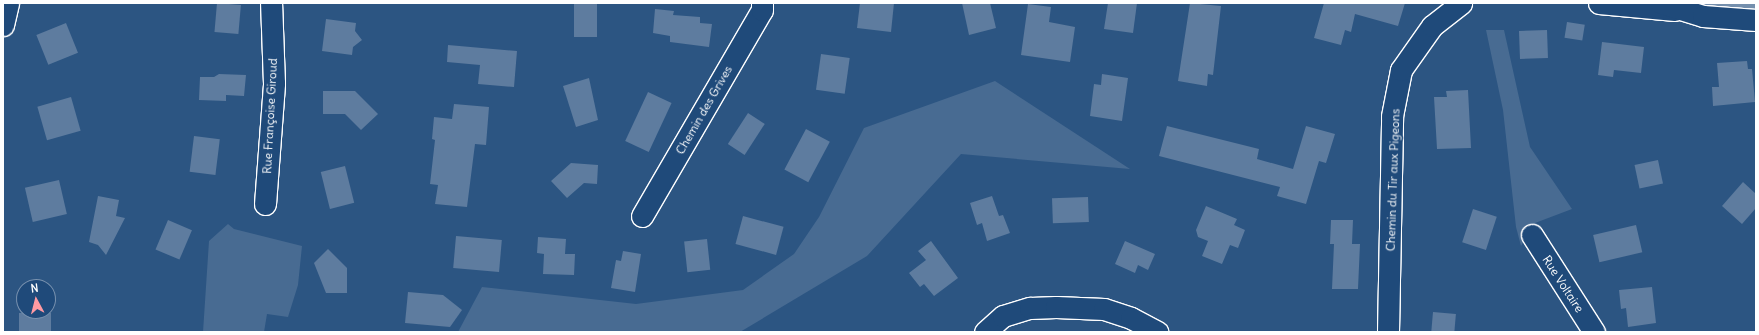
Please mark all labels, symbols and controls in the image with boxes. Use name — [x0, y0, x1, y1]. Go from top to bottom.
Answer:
street label: Rue Françoise Giroud — [260, 58, 280, 174]
street label: Chemin des Grives — [673, 63, 735, 157]
street label: Chemin du Tir aux Pigeons — [1383, 108, 1403, 252]
street label: Rue Voltaire — [1539, 253, 1587, 315]
north arrow — [16, 279, 56, 319]
text: N — [30, 281, 39, 295]

